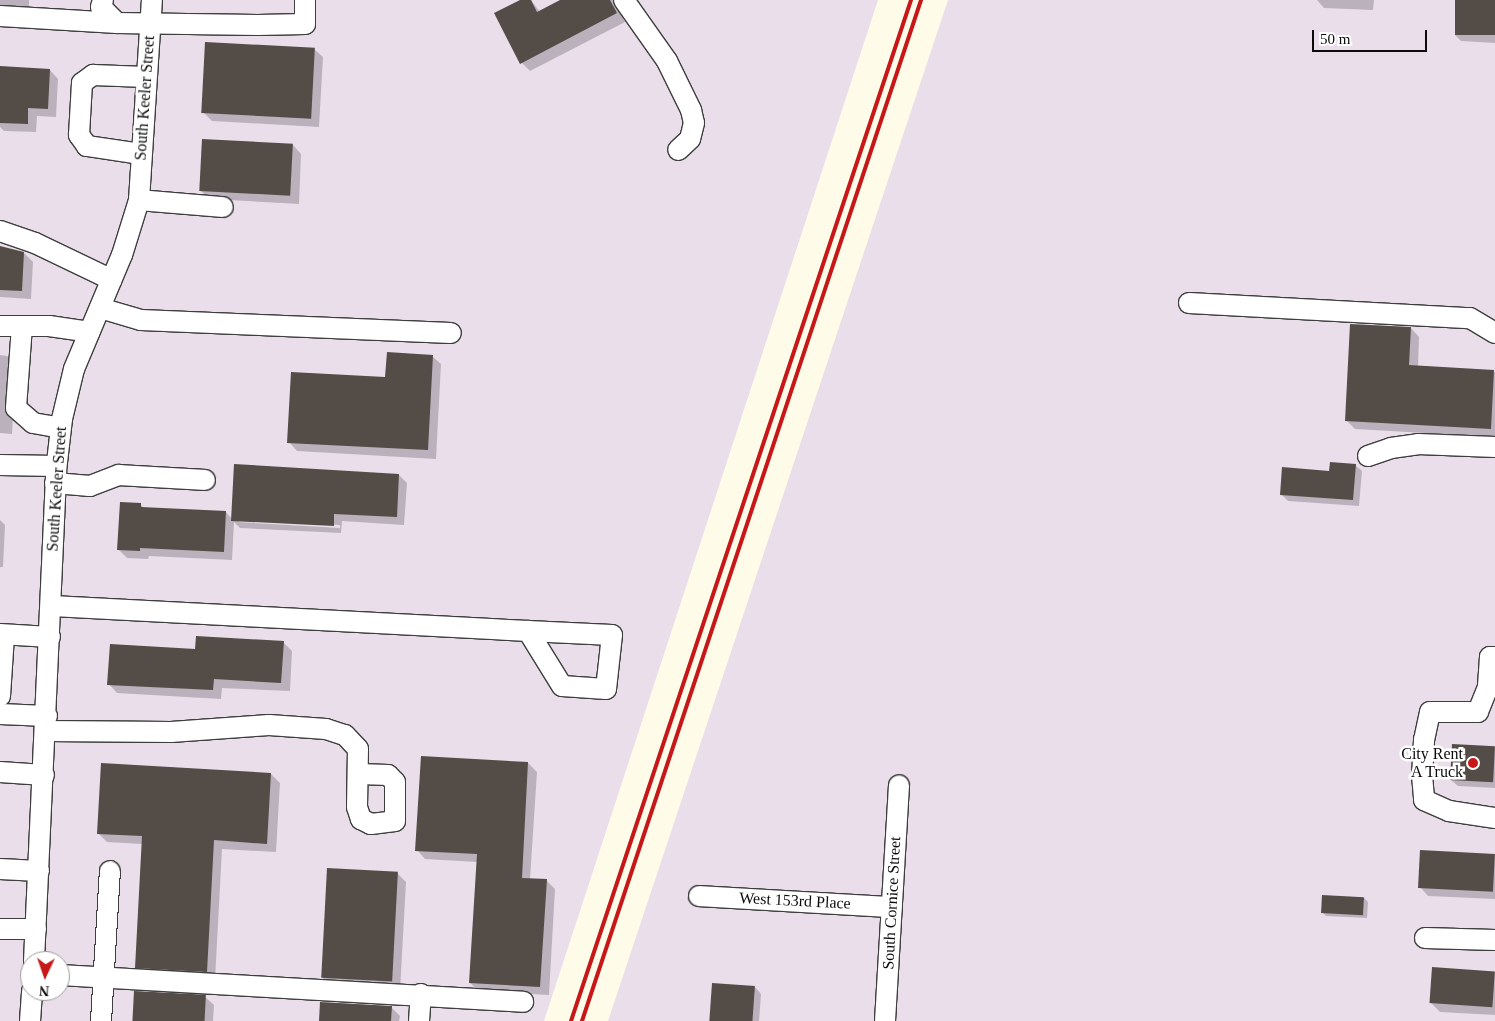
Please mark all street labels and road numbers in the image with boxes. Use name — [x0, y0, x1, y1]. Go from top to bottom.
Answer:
street label: South Keeler Street — [131, 35, 159, 161]
street label: South Keeler Street — [43, 426, 71, 552]
street label: South Cornice Street — [879, 836, 905, 970]
street label: West 153rd Place — [739, 888, 851, 914]

